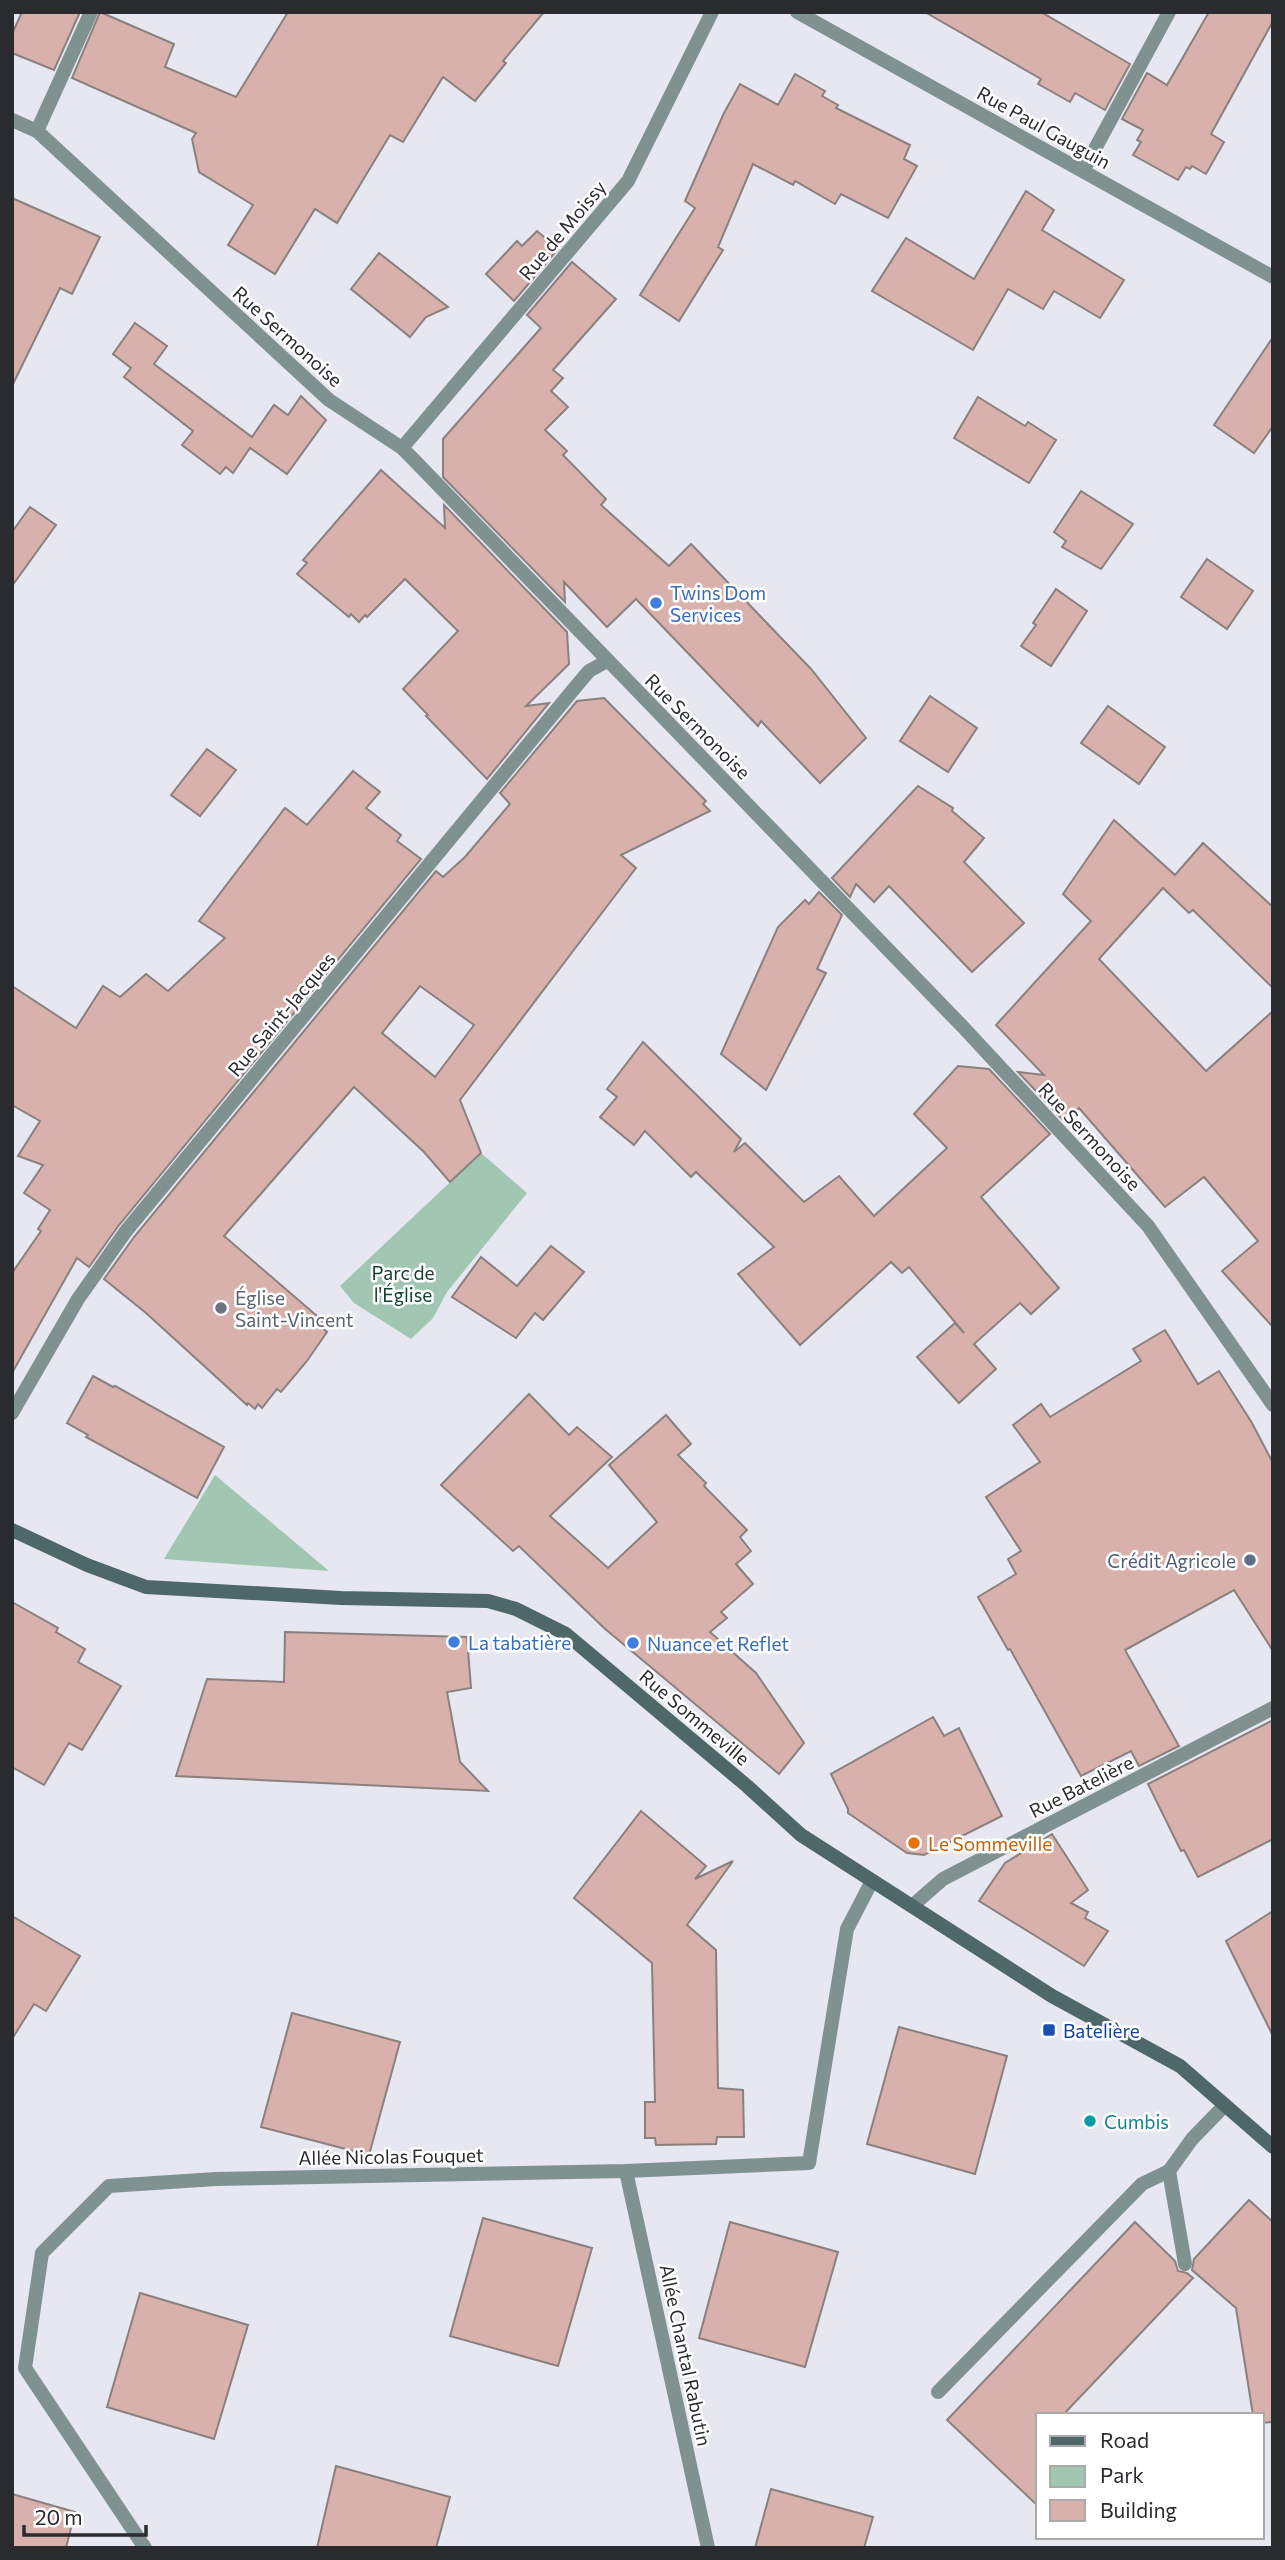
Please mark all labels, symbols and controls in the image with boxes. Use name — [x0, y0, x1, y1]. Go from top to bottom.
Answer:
street label: Rue Paul Gauguin — [973, 81, 1115, 173]
street label: Rue de Moissy — [514, 175, 610, 284]
street label: Rue Sermonoise — [229, 281, 347, 391]
place label: Twins Dom Services — [670, 581, 766, 626]
marker: Twins Dom Services — [648, 595, 664, 611]
street label: Rue Sermonoise — [641, 669, 755, 783]
street label: Rue Saint-Jacques — [222, 947, 340, 1081]
street label: Rue Sermonoise — [1034, 1077, 1146, 1195]
park label: Parc de l'Église — [371, 1261, 435, 1306]
place label: Église Saint-Vincent — [235, 1286, 354, 1331]
marker: Église Saint-Vincent — [213, 1300, 229, 1316]
place label: Crédit Agricole — [1107, 1549, 1236, 1572]
marker: Crédit Agricole — [1242, 1552, 1258, 1568]
place label: La tabatière — [468, 1631, 571, 1654]
place label: Nuance et Reflet — [647, 1632, 789, 1655]
marker: La tabatière — [446, 1634, 462, 1650]
marker: Nuance et Reflet — [625, 1635, 641, 1651]
street label: Rue Sommeville — [635, 1664, 755, 1770]
street label: Rue Batelière — [1025, 1750, 1137, 1822]
place label: Le Sommeville — [928, 1832, 1052, 1855]
marker: Le Sommeville — [906, 1835, 922, 1851]
place label: Batelière — [1063, 2019, 1140, 2042]
marker: Batelière — [1041, 2022, 1057, 2038]
place label: Cumbis — [1104, 2110, 1169, 2133]
marker: Cumbis — [1082, 2113, 1098, 2129]
street label: Allée Nicolas Fouquet — [298, 2143, 484, 2169]
street label: Allée Chantal Rabutin — [655, 2262, 717, 2448]
legend — [1036, 2413, 1264, 2539]
text: Road — [1100, 2427, 1149, 2452]
text: Park — [1100, 2462, 1144, 2487]
scale bar — [24, 2494, 147, 2538]
text: Building — [1100, 2497, 1177, 2522]
text: 20 m — [35, 2504, 83, 2529]

